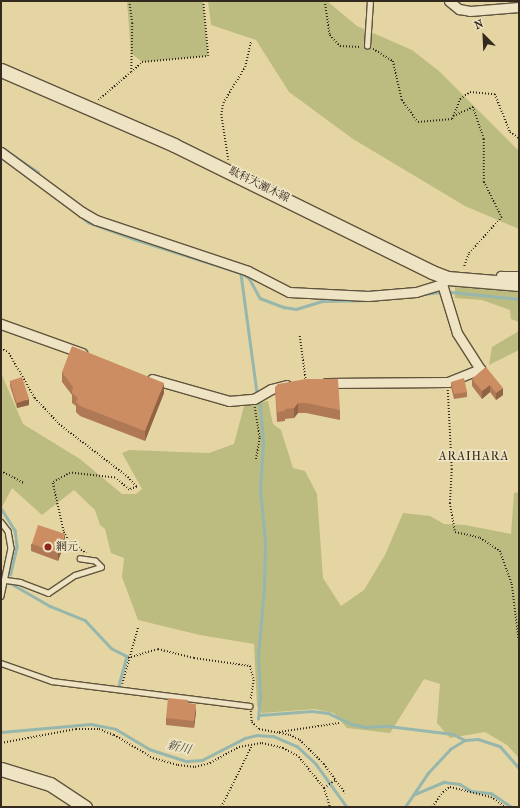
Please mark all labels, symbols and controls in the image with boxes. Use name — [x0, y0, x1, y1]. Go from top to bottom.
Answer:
north arrow — [464, 16, 504, 56]
text: N — [472, 17, 485, 32]
street label: 駄科大瀬木線 — [226, 165, 292, 205]
district label: ARAIHARA — [439, 450, 509, 464]
place label: 網元 — [56, 540, 78, 554]
marker: 網元 — [43, 542, 53, 552]
water label: 新川 — [166, 738, 192, 758]

